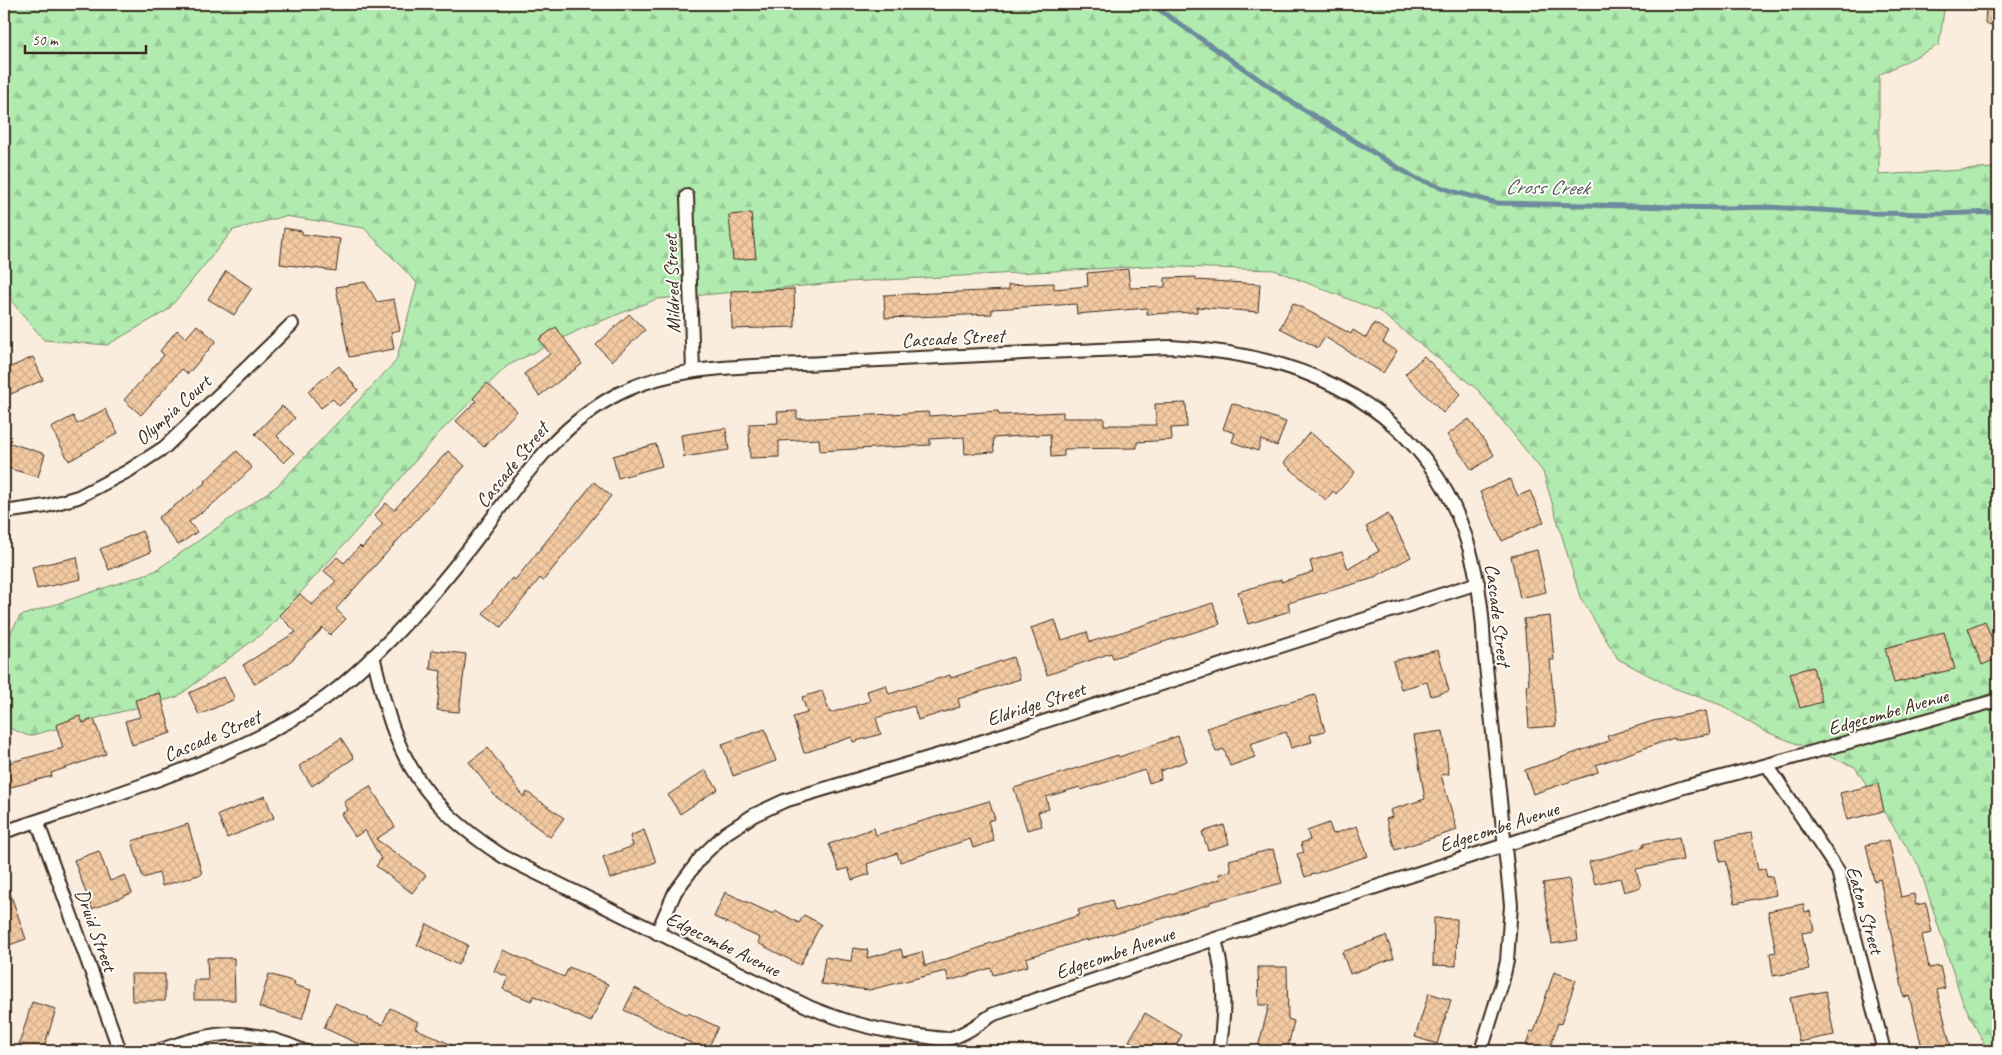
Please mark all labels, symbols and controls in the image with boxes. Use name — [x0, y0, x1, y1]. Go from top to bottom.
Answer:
scale bar — [25, 22, 146, 54]
text: 50 m — [32, 31, 59, 50]
water label: Cross Creek — [1505, 173, 1592, 201]
street label: Mildred Street — [658, 232, 686, 334]
street label: Cascade Street — [901, 323, 1008, 353]
street label: Olympia Court — [130, 368, 218, 451]
street label: Cascade Street — [470, 415, 556, 513]
street label: Cascade Street — [1479, 562, 1517, 671]
street label: Eldridge Street — [984, 676, 1091, 732]
street label: Edgecombe Avenue — [1825, 683, 1952, 741]
street label: Cascade Street — [160, 703, 267, 768]
street label: Edgecombe Avenue — [1436, 796, 1563, 858]
street label: Eaton Street — [1841, 863, 1890, 959]
street label: Druid Street — [70, 885, 123, 977]
street label: Edgecombe Avenue — [662, 906, 785, 983]
street label: Edgecombe Avenue — [1052, 921, 1179, 985]

